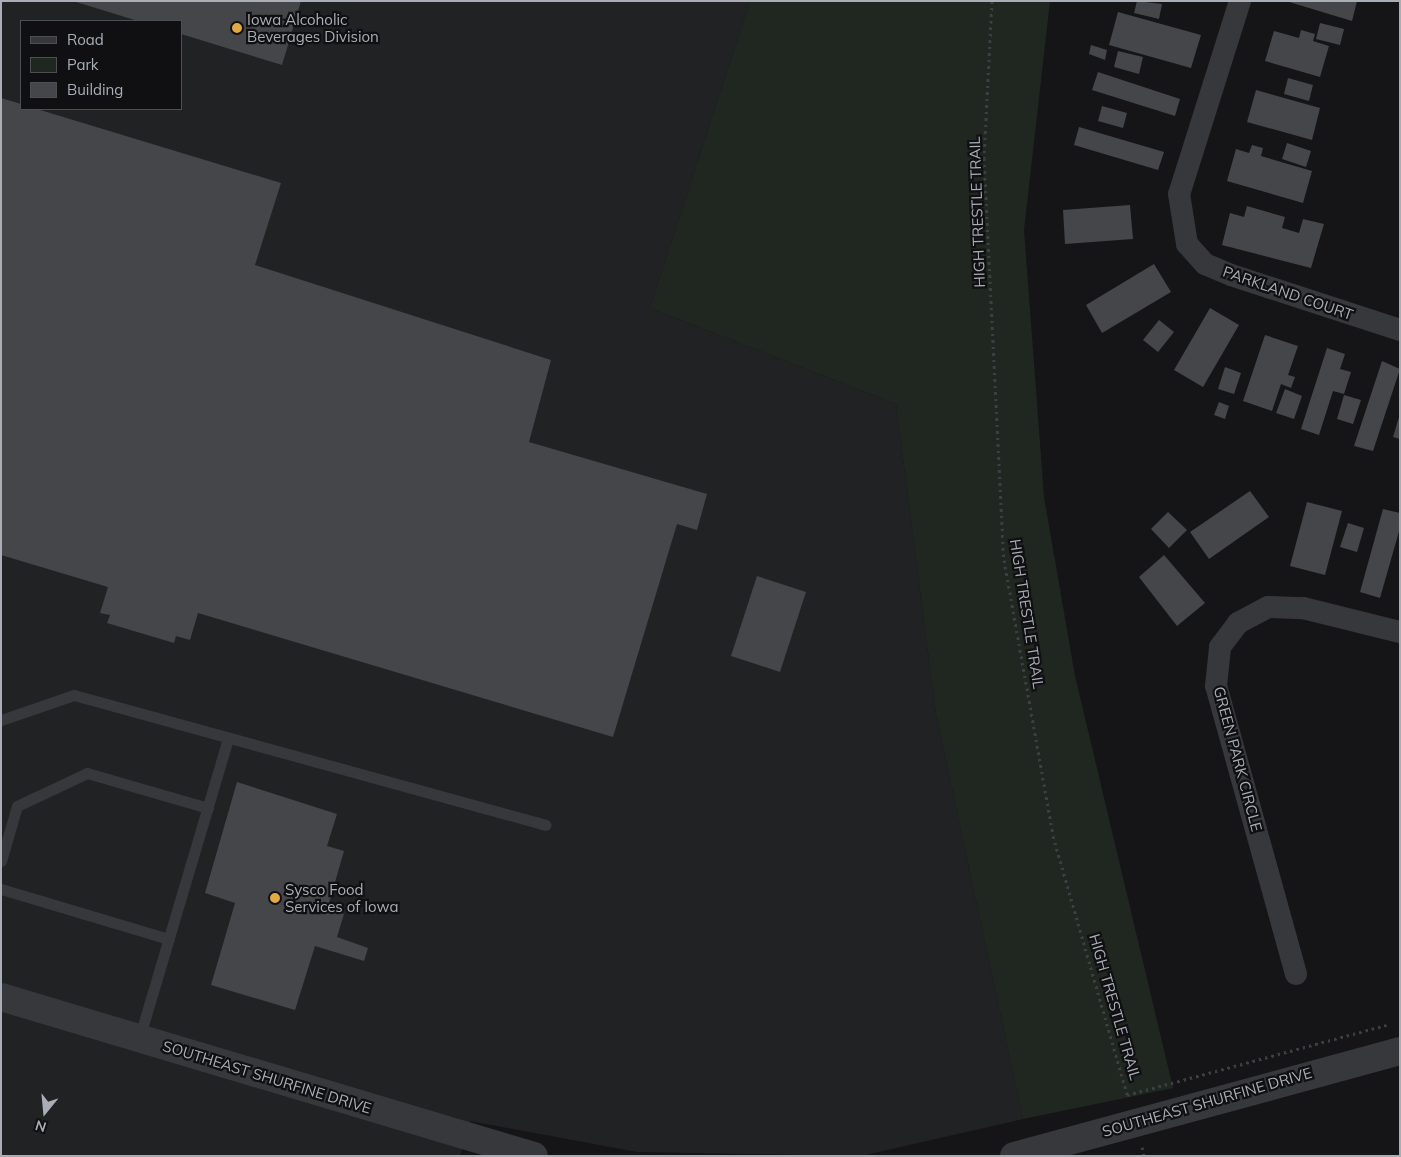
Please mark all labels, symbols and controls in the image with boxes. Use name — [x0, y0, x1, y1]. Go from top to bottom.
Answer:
place label: Iowa Alcoholic Beverages Division — [247, 10, 379, 45]
legend — [20, 20, 182, 110]
marker: Iowa Alcoholic Beverages Division — [231, 22, 243, 34]
text: Road — [67, 30, 104, 49]
text: Park — [67, 55, 99, 74]
text: Building — [67, 80, 123, 99]
street label: HIGH TRESTLE TRAIL — [965, 136, 989, 288]
street label: PARKLAND COURT — [1221, 262, 1355, 324]
street label: HIGH TRESTLE TRAIL — [1006, 538, 1048, 690]
street label: GREEN PARK CIRCLE — [1210, 685, 1266, 833]
place label: Sysco Food Services of Iowa — [285, 880, 398, 915]
marker: Sysco Food Services of Iowa — [269, 892, 281, 904]
street label: HIGH TRESTLE TRAIL — [1085, 932, 1145, 1082]
street label: SOUTHEAST SHURFINE DRIVE — [160, 1037, 374, 1117]
street label: SOUTHEAST SHURFINE DRIVE — [1100, 1063, 1314, 1141]
north arrow — [20, 1087, 70, 1137]
text: N — [33, 1116, 48, 1137]

